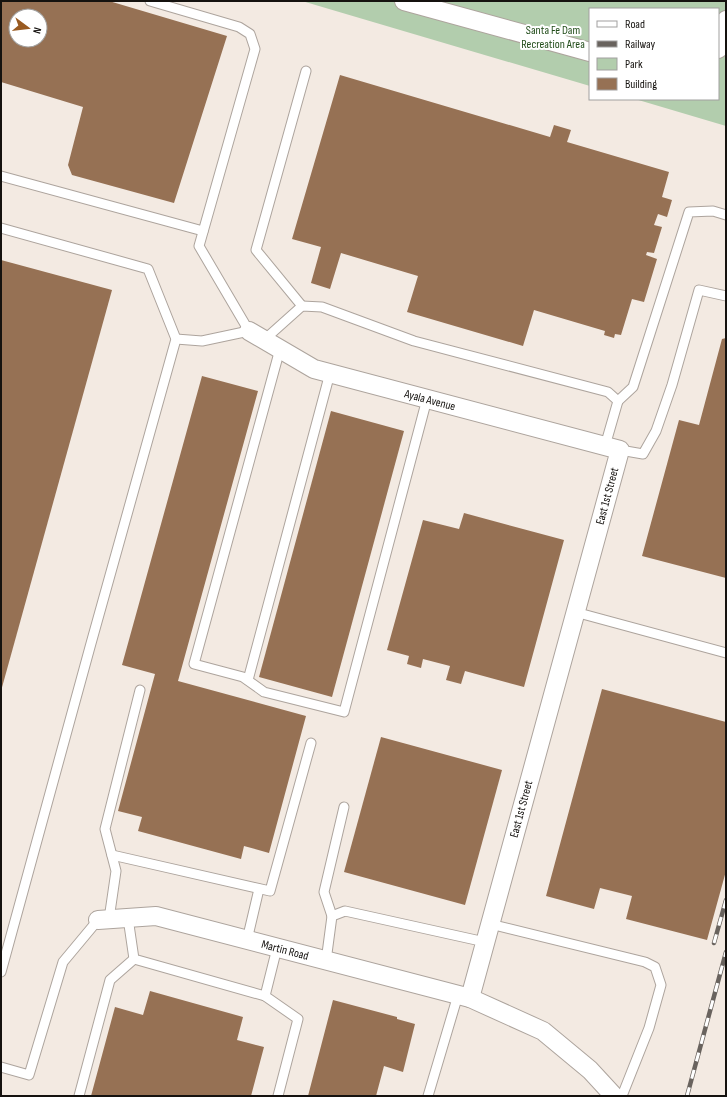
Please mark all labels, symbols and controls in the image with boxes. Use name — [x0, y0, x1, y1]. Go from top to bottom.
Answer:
north arrow — [8, 8, 48, 48]
legend — [589, 8, 719, 100]
text: Road — [625, 17, 645, 32]
park label: Santa Fe Dam Recreation Area — [521, 23, 585, 52]
text: N — [30, 26, 44, 35]
text: Railway — [625, 37, 656, 52]
text: Park — [625, 57, 643, 72]
text: Building — [625, 77, 657, 92]
street label: Ayala Avenue — [402, 386, 457, 415]
street label: East 1st Street — [593, 466, 622, 526]
street label: East 1st Street — [507, 779, 536, 839]
street label: Martin Road — [260, 937, 310, 964]

